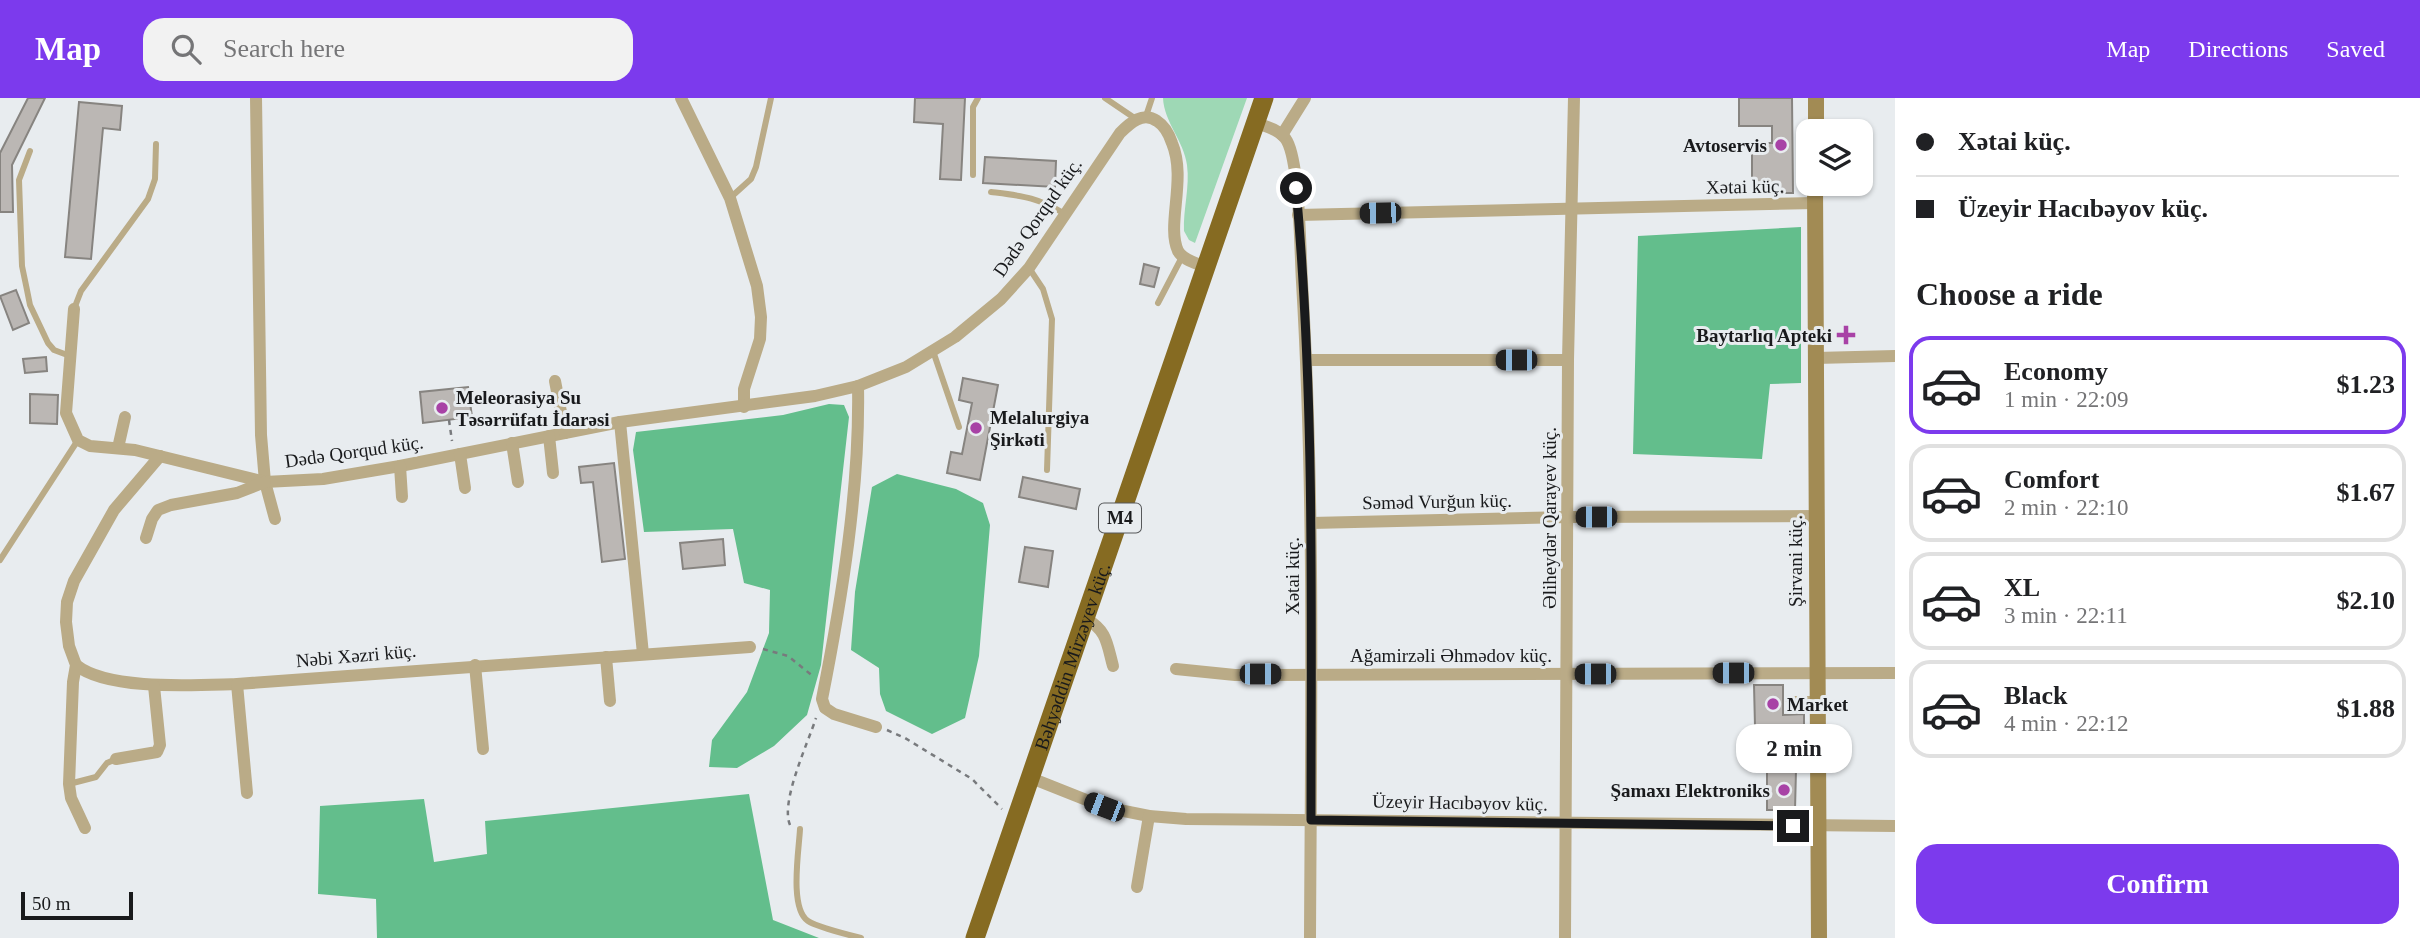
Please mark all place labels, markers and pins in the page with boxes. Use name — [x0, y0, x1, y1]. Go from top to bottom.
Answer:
place label: Avtoservis — [1683, 135, 1767, 156]
marker: Avtoservis — [1773, 137, 1789, 153]
place label: Baytarlıq Apteki — [1696, 325, 1832, 346]
marker: Baytarlıq Apteki — [1838, 327, 1854, 343]
place label: Meleorasiya Su Təsərrüfatı İdarəsi — [456, 387, 610, 430]
marker: Meleorasiya Su Təsərrüfatı İdarəsi — [434, 400, 450, 416]
place label: Melalurgiya Şirkəti — [990, 407, 1090, 450]
marker: Melalurgiya Şirkəti — [968, 420, 984, 436]
place label: Market — [1787, 694, 1849, 715]
marker: Market — [1765, 696, 1781, 712]
place label: Şamaxı Elektroniks — [1610, 780, 1770, 801]
marker: Şamaxı Elektroniks — [1776, 782, 1792, 798]

